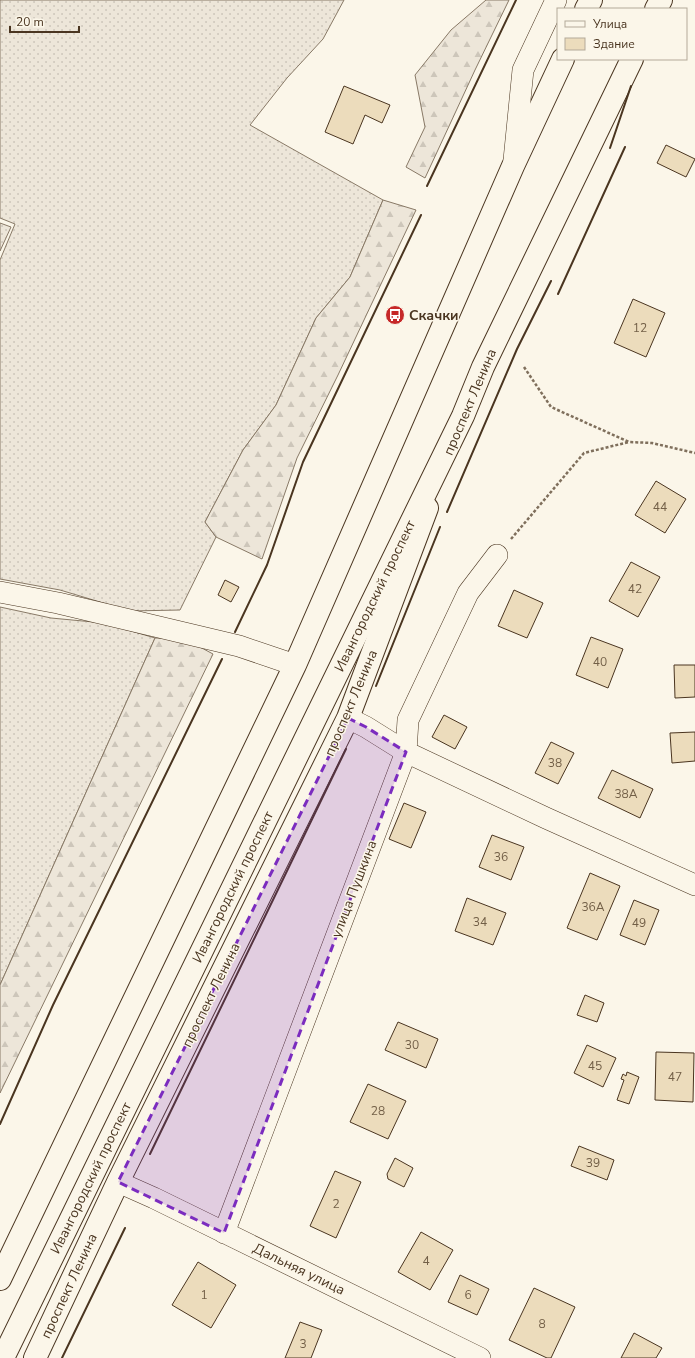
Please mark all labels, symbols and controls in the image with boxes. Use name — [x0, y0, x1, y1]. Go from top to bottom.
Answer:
scale bar — [10, 8, 79, 34]
legend — [557, 8, 687, 60]
text: 20 m — [16, 14, 44, 30]
text: Улица — [592, 16, 627, 32]
text: Здание — [593, 36, 635, 52]
bus stop icon: Скачки — [384, 304, 406, 326]
place label: Скачки — [409, 306, 459, 325]
house number: 12 — [633, 320, 647, 336]
street label: проспект Ленина — [439, 346, 501, 458]
house number: 44 — [653, 499, 667, 515]
street label: Ивангородский проспект — [330, 516, 420, 675]
house number: 42 — [628, 581, 642, 597]
street label: проспект Ленина — [320, 647, 382, 759]
house number: 40 — [593, 654, 607, 670]
house number: 38 — [548, 755, 562, 771]
house number: 38А — [614, 786, 638, 802]
street label: Ивангородский проспект — [188, 807, 278, 966]
street label: улица Пушкина — [327, 837, 381, 941]
house number: 36 — [494, 849, 508, 865]
house number: 36А — [581, 899, 605, 915]
house number: 34 — [473, 914, 487, 930]
house number: 49 — [632, 915, 646, 931]
street label: проспект Ленина — [177, 940, 245, 1050]
house number: 30 — [405, 1037, 419, 1053]
house number: 45 — [588, 1058, 602, 1074]
house number: 47 — [668, 1069, 682, 1085]
street label: Ивангородский проспект — [46, 1098, 136, 1257]
house number: 28 — [371, 1103, 385, 1119]
house number: 39 — [586, 1155, 600, 1171]
house number: 2 — [332, 1196, 340, 1212]
street label: проспект Ленина — [36, 1230, 102, 1342]
street label: Дальняя улица — [250, 1239, 348, 1299]
house number: 4 — [422, 1253, 430, 1269]
house number: 1 — [200, 1287, 208, 1303]
house number: 6 — [464, 1287, 472, 1303]
house number: 8 — [538, 1316, 546, 1332]
house number: 3 — [299, 1336, 307, 1352]

